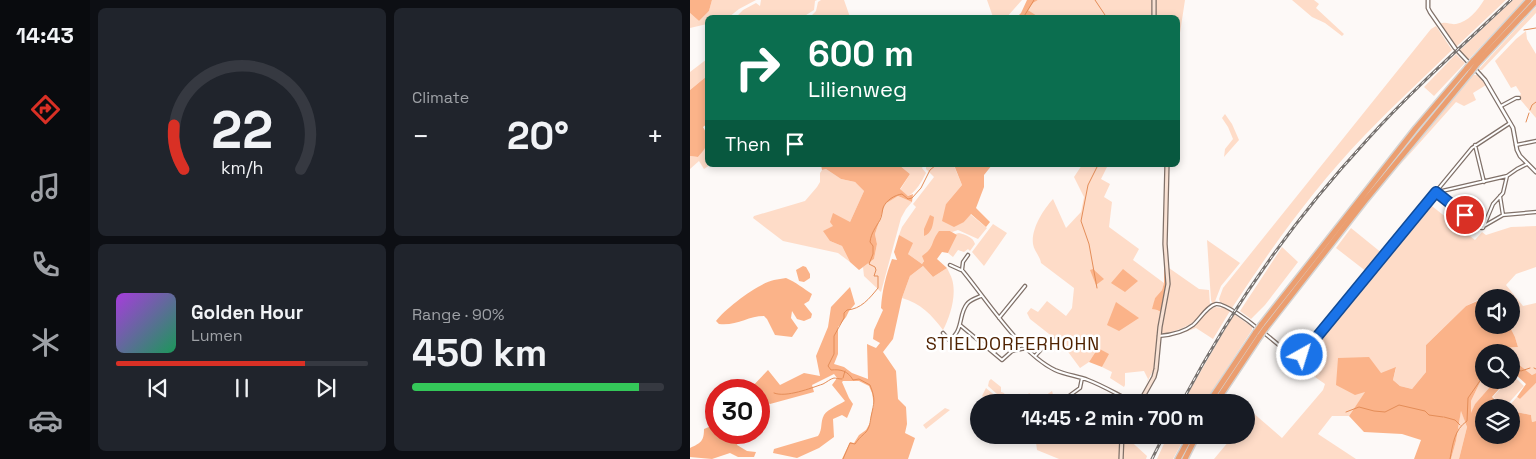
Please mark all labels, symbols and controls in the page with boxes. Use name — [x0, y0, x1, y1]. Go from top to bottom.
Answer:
text: 14:43 — [16, 21, 74, 49]
text: 600 m — [808, 32, 914, 76]
icon: right — [725, 35, 790, 100]
text: Lilienweg — [808, 75, 907, 103]
text: Climate — [412, 87, 469, 108]
icon: directions — [28, 92, 63, 127]
text: 22 — [211, 97, 273, 163]
text: 20° — [507, 112, 569, 160]
text: − — [412, 118, 429, 154]
text: + — [647, 118, 664, 154]
icon: arrive — [781, 130, 809, 158]
text: Then — [725, 132, 771, 157]
text: km/h — [221, 156, 263, 179]
icon: music — [28, 170, 63, 205]
pin — [1444, 194, 1486, 236]
icon: arrive — [1451, 201, 1479, 229]
icon: phone — [28, 247, 63, 282]
map controls — [1475, 289, 1520, 444]
button: sound — [1475, 289, 1520, 334]
text: Golden Hour — [191, 300, 303, 325]
text: Range · 90% — [412, 304, 504, 325]
icon: climate — [28, 325, 63, 360]
text: Lumen — [191, 325, 243, 346]
position arrow — [1275, 328, 1327, 380]
text: 450 km — [412, 329, 547, 377]
district label: STIELDORFERHOHN — [926, 332, 1100, 355]
button: search — [1475, 344, 1520, 389]
icon: previous — [144, 374, 172, 402]
icon: pause — [228, 374, 256, 402]
icon: next — [312, 374, 340, 402]
speed limit sign: 30 — [705, 379, 770, 444]
button: layers — [1475, 399, 1520, 444]
icon: car — [28, 403, 63, 438]
text: 14:45 · 2 min · 700 m — [1021, 406, 1204, 431]

